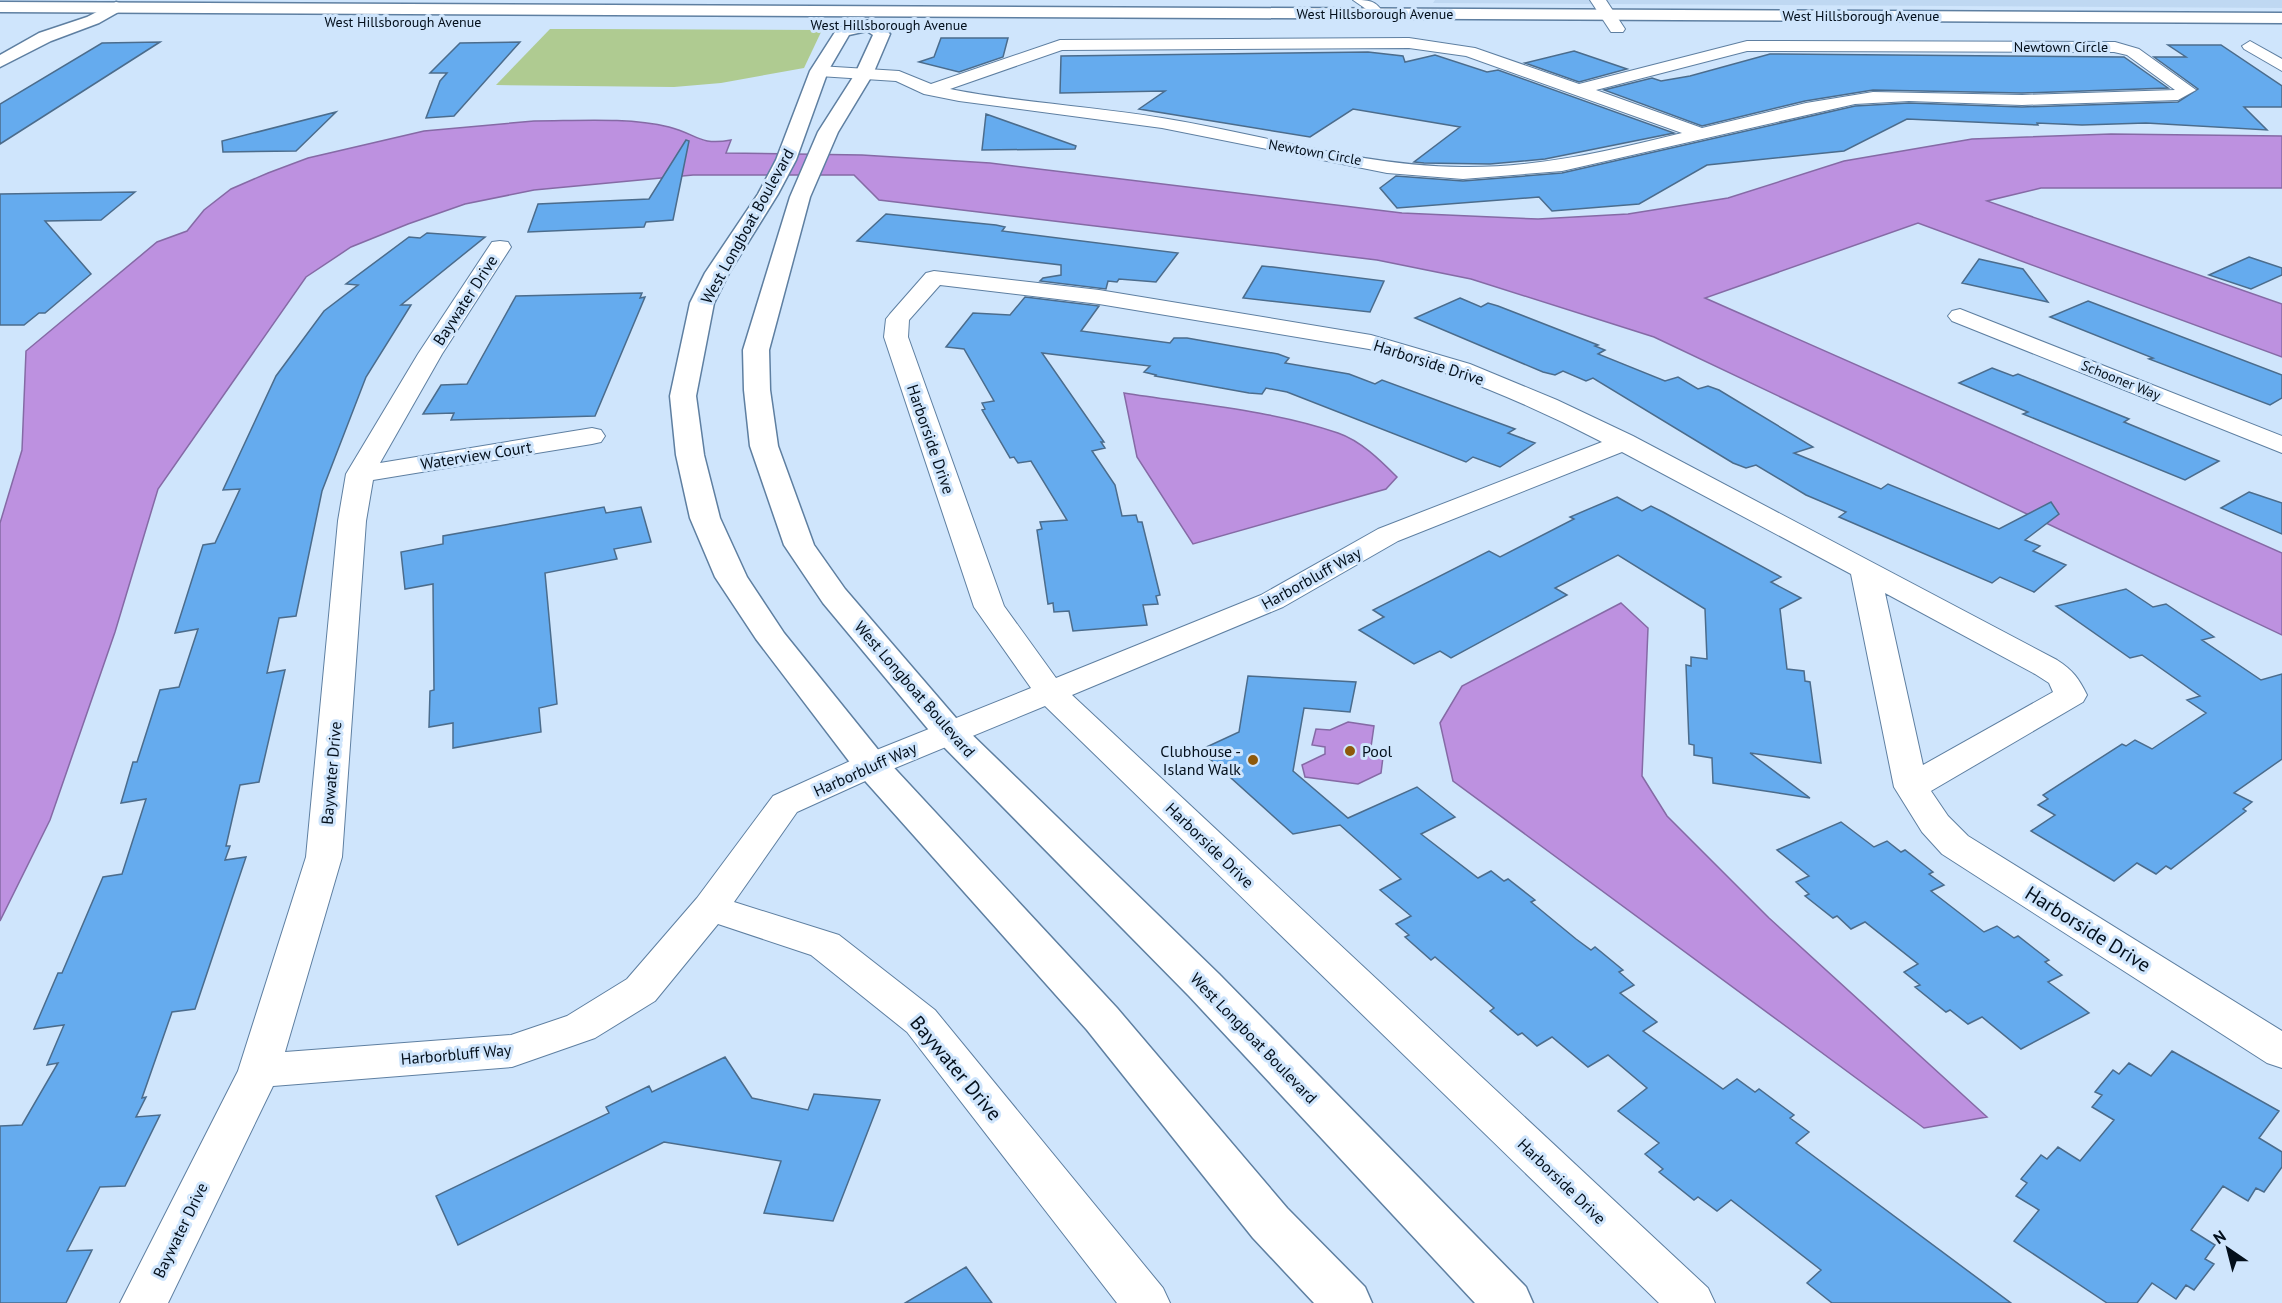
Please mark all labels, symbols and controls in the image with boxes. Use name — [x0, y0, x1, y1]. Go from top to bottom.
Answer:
street label: West Hillsborough Avenue — [1297, 5, 1453, 23]
street label: West Hillsborough Avenue — [1783, 7, 1939, 25]
street label: West Hillsborough Avenue — [325, 13, 481, 31]
street label: West Hillsborough Avenue — [811, 16, 967, 34]
street label: Newtown Circle — [2014, 38, 2108, 56]
street label: Newtown Circle — [1267, 135, 1363, 169]
street label: West Longboat Boulevard — [696, 145, 798, 307]
street label: Baywater Drive — [428, 251, 502, 349]
street label: Harborside Drive — [1371, 335, 1487, 389]
street label: Schooner Way — [2079, 356, 2164, 404]
street label: Harborside Drive — [903, 382, 959, 496]
street label: Waterview Court — [419, 436, 533, 474]
street label: Harborbluff Way — [1258, 542, 1365, 614]
street label: West Longboat Boulevard — [850, 617, 980, 761]
street label: Baywater Drive — [317, 721, 345, 825]
street label: Harborbluff Way — [810, 737, 920, 801]
place label: Clubhouse - Island Walk — [1160, 741, 1241, 779]
place label: Pool — [1362, 741, 1393, 761]
marker: Pool — [1343, 744, 1357, 758]
marker: Clubhouse - Island Walk — [1246, 753, 1260, 767]
street label: Harborside Drive — [1162, 798, 1258, 892]
street label: Harborside Drive — [2020, 880, 2156, 978]
street label: West Longboat Boulevard — [1186, 968, 1322, 1108]
street label: Baywater Drive — [904, 1010, 1008, 1126]
street label: Harborbluff Way — [400, 1039, 513, 1069]
street label: Harborside Drive — [1514, 1134, 1610, 1228]
street label: Baywater Drive — [148, 1179, 212, 1281]
north arrow — [2198, 1219, 2258, 1279]
text: N — [2209, 1226, 2229, 1248]

